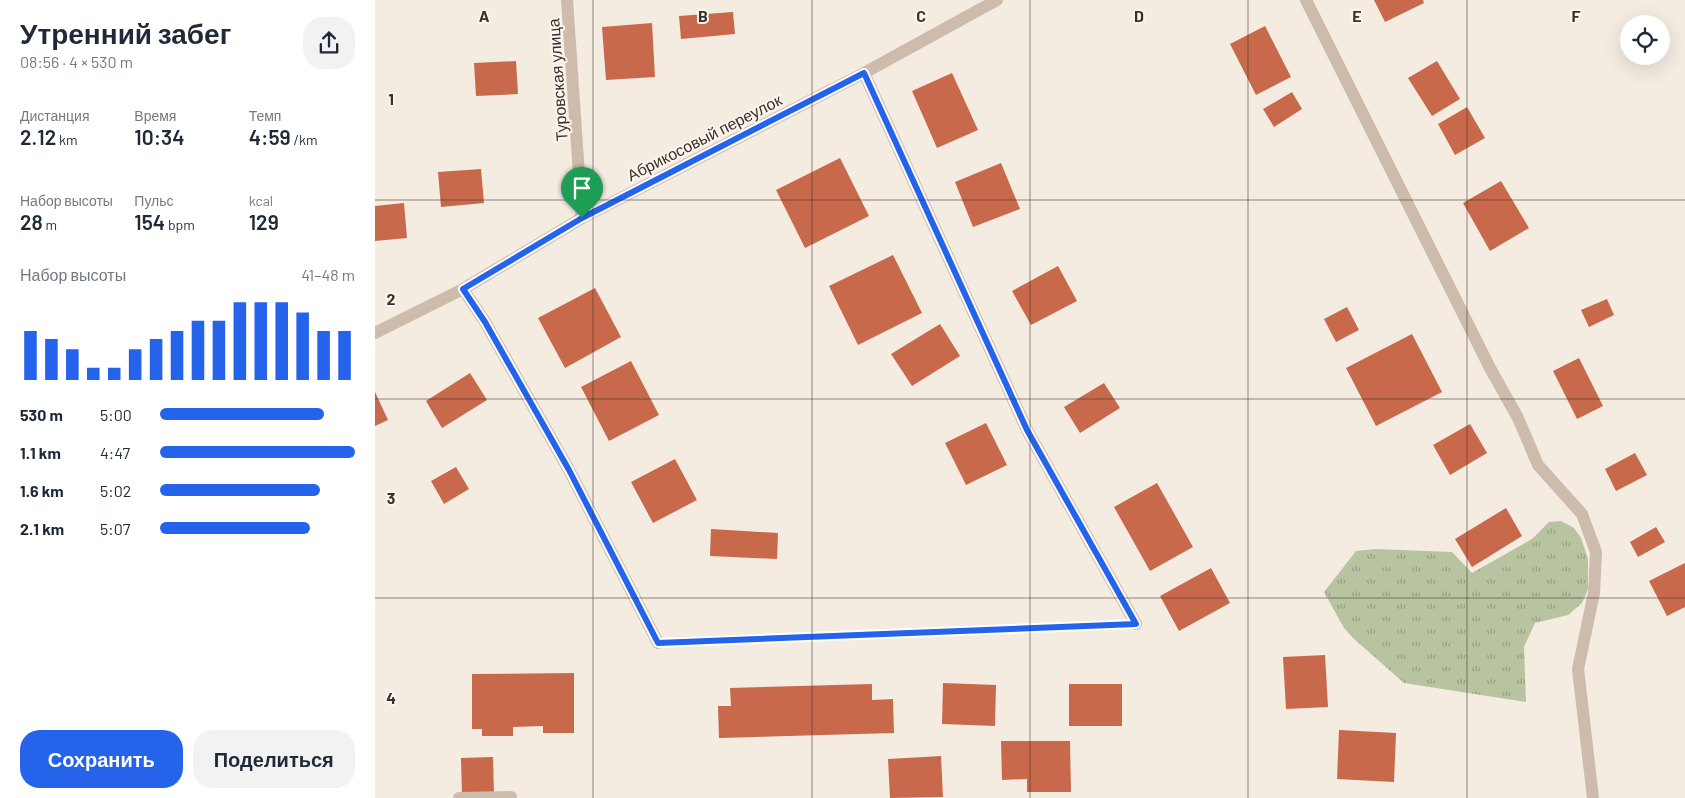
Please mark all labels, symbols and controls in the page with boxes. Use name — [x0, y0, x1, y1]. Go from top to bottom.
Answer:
text: A — [479, 6, 490, 25]
text: B — [698, 6, 708, 25]
text: C — [916, 6, 926, 25]
text: D — [1134, 6, 1144, 25]
text: E — [1352, 6, 1362, 25]
text: F — [1572, 6, 1581, 25]
map controls — [1620, 15, 1670, 65]
button: locate — [1620, 15, 1670, 65]
text: Утренний забег — [20, 16, 231, 50]
button: share — [303, 17, 355, 69]
street label: Туровская улица — [543, 18, 571, 142]
text: 08:56 · 4 × 530 m — [20, 52, 133, 71]
text: 1 — [388, 89, 394, 108]
street label: Абрикосовый переулок — [623, 89, 785, 184]
text: Дистанция — [20, 107, 90, 124]
text: Время — [134, 107, 176, 124]
text: Темп — [249, 107, 281, 124]
text: 2.12 — [20, 124, 56, 149]
text: 10:34 — [134, 124, 185, 149]
text: 4:59 — [249, 124, 291, 149]
text: km — [56, 131, 78, 148]
text: /km — [291, 131, 318, 148]
pin — [561, 167, 603, 218]
icon: arrive — [568, 174, 596, 202]
text: Набор высоты — [20, 192, 113, 209]
text: Пульс — [134, 192, 174, 209]
text: kcal — [249, 192, 273, 209]
text: 28 — [20, 209, 43, 234]
text: 154 — [134, 209, 165, 234]
text: 129 — [249, 209, 279, 234]
text: m — [43, 216, 57, 233]
text: bpm — [165, 216, 195, 233]
text: Набор высоты — [20, 265, 126, 284]
text: 41–48 m — [301, 265, 355, 284]
text: 2 — [387, 289, 396, 308]
text: 530 m — [20, 405, 63, 424]
text: 5:00 — [100, 405, 132, 424]
text: 1.1 km — [20, 443, 61, 462]
text: 4:47 — [100, 443, 130, 462]
text: 1.6 km — [20, 481, 64, 500]
text: 5:02 — [100, 481, 131, 500]
text: 3 — [387, 488, 395, 507]
text: 2.1 km — [20, 519, 64, 538]
text: 5:07 — [100, 519, 130, 538]
text: 4 — [386, 688, 396, 707]
button: Сохранить — [20, 730, 183, 788]
button: Поделиться — [193, 730, 355, 788]

